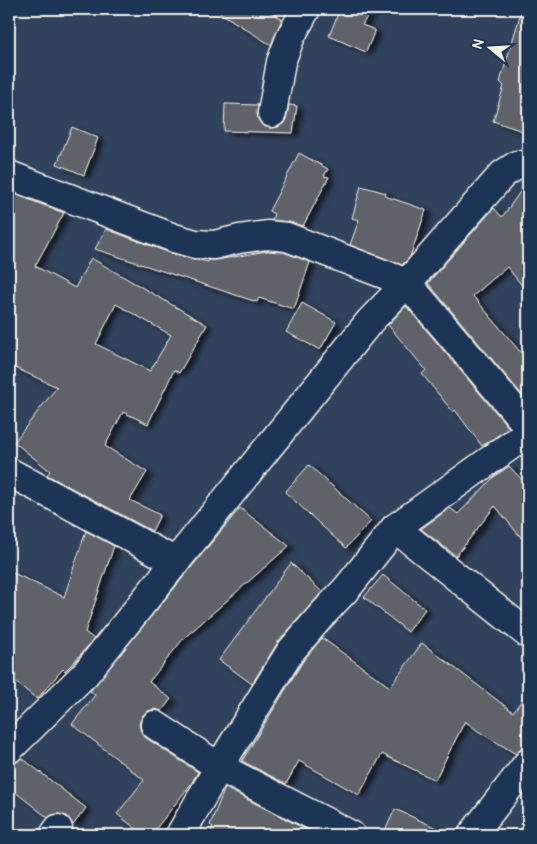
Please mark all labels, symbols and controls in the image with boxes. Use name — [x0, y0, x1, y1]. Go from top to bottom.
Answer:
north arrow — [464, 22, 514, 72]
text: N — [469, 37, 488, 51]

